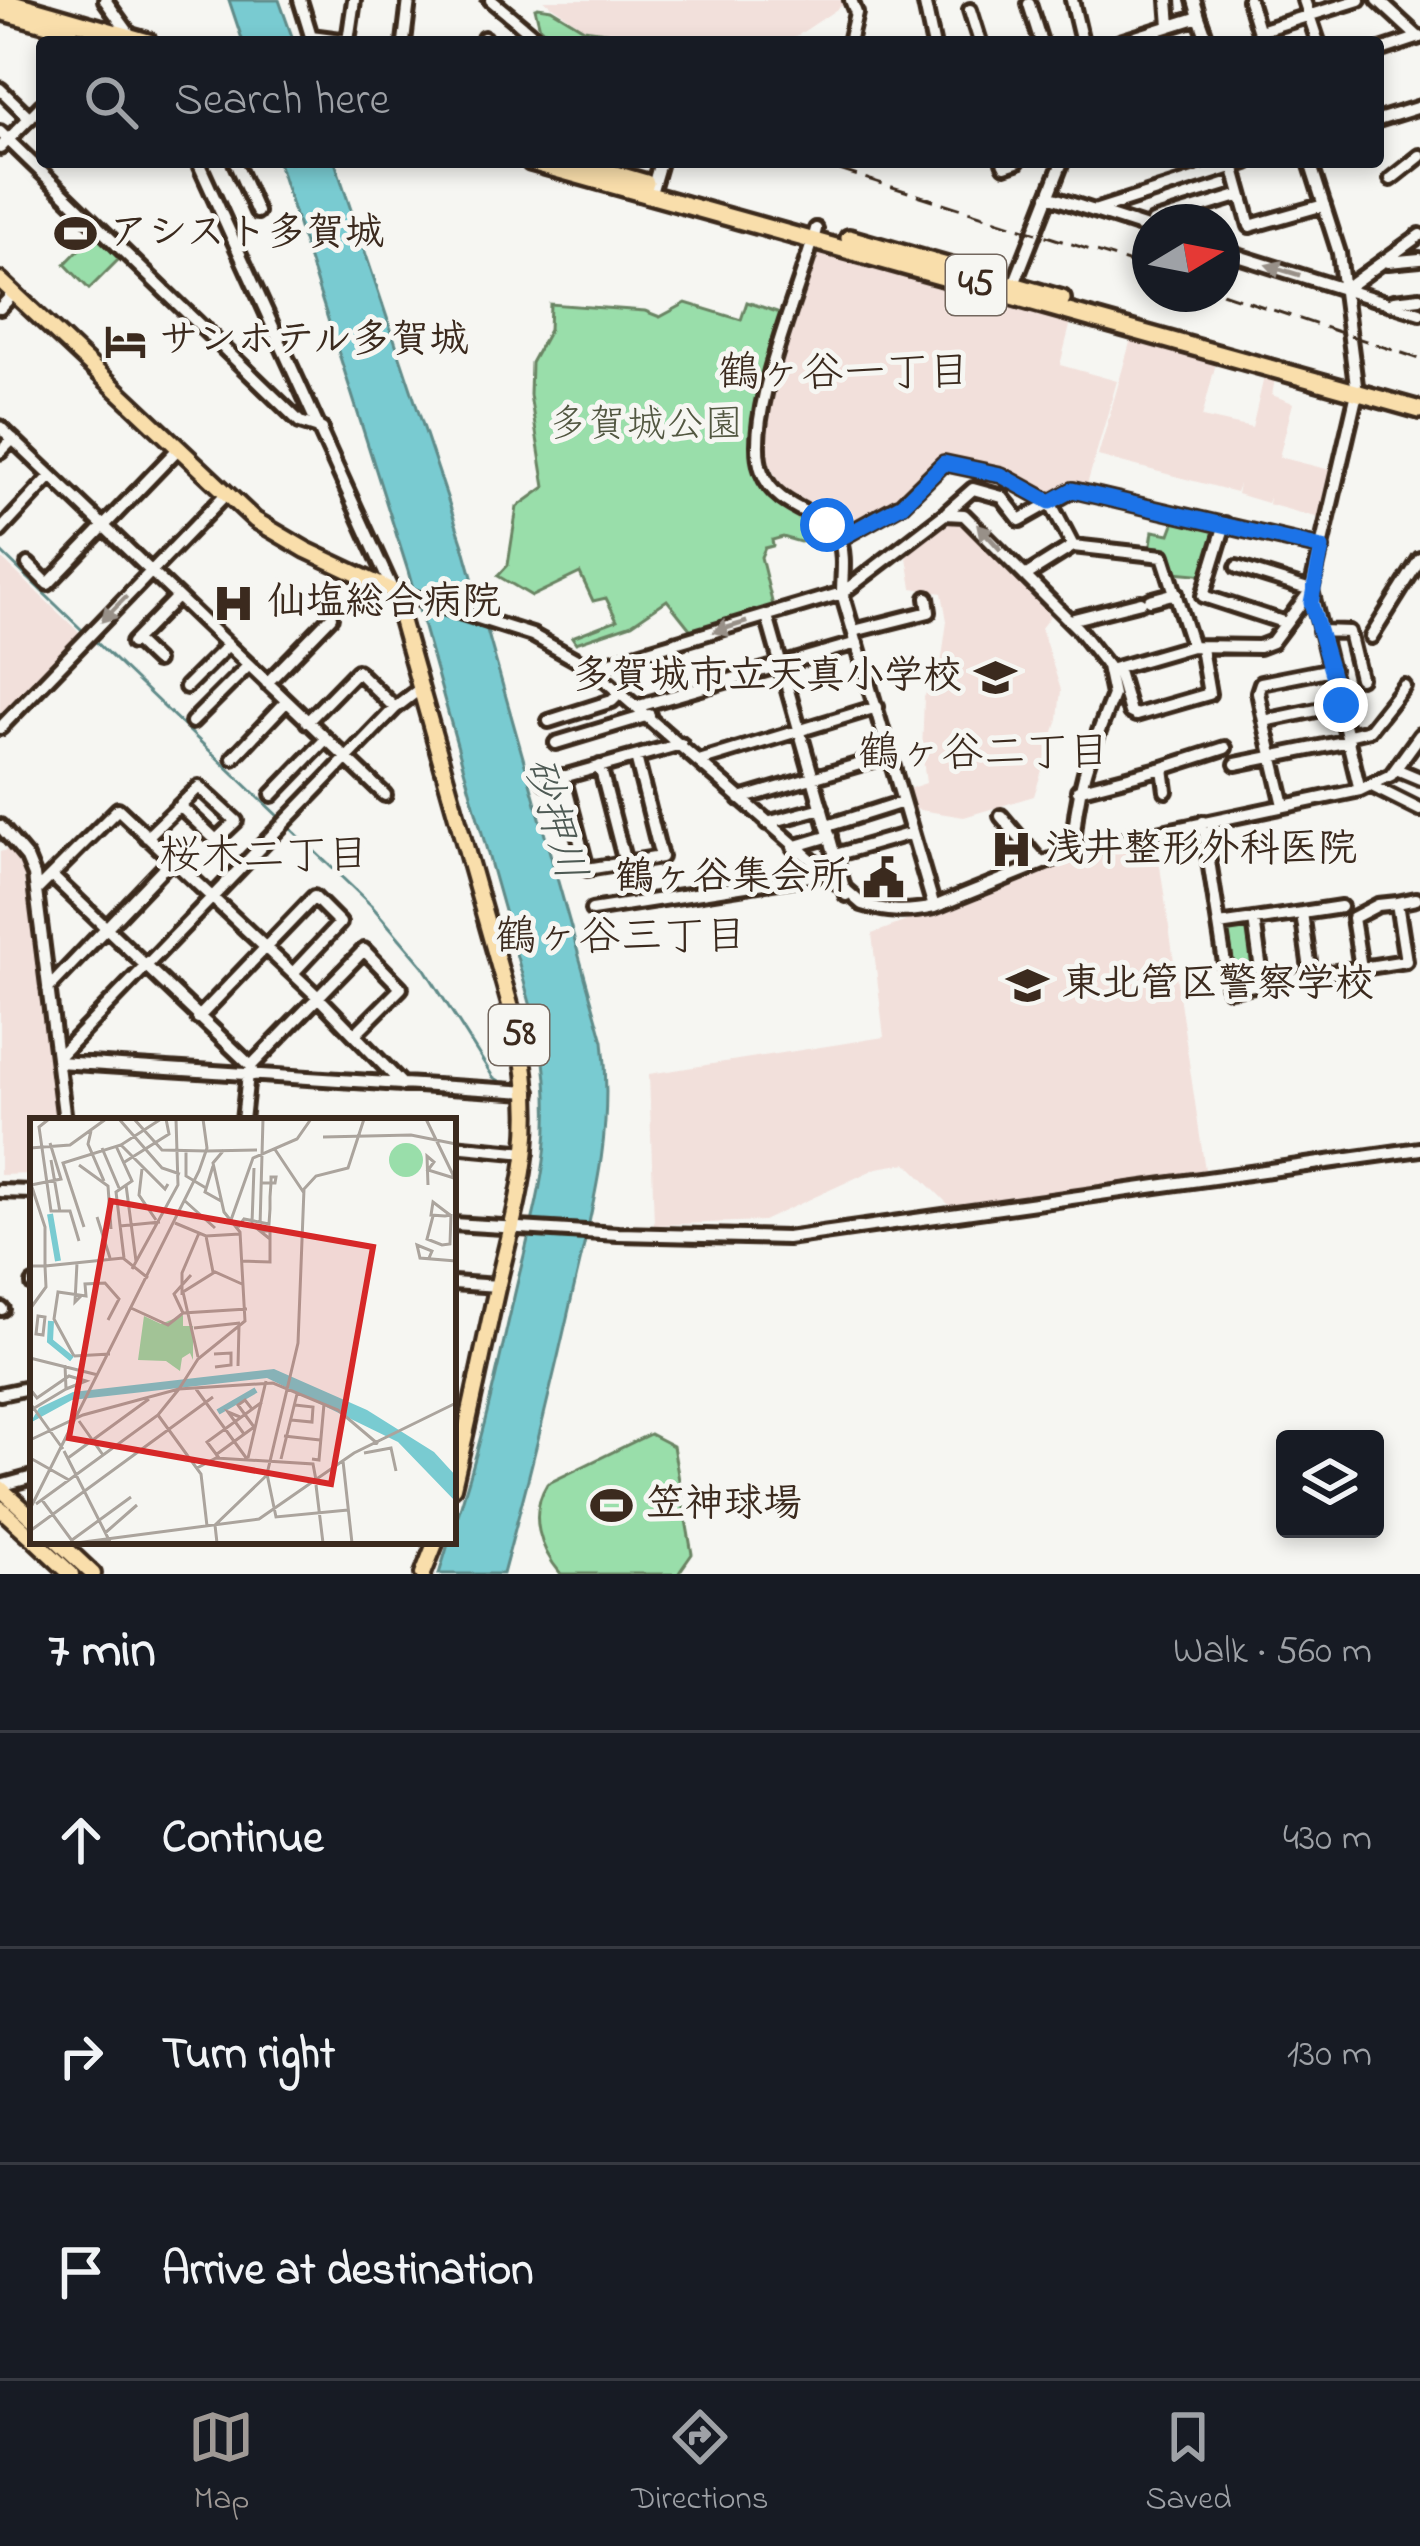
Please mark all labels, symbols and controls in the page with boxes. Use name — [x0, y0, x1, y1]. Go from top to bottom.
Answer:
search box — [36, 36, 1384, 168]
icon: search — [78, 69, 144, 135]
text: Search here — [174, 69, 390, 135]
north arrow — [1132, 204, 1240, 312]
place label: アシスト多賀城 — [109, 206, 384, 263]
sports icon: アシスト多賀城 — [52, 211, 98, 257]
road number: 45 — [946, 255, 1006, 315]
one-way arrow — [1264, 260, 1301, 278]
place label: サンホテル多賀城 — [159, 313, 469, 370]
hotel icon: サンホテル多賀城 — [102, 318, 148, 364]
district label: 鶴ヶ谷一丁目 — [718, 344, 970, 405]
park label: 多賀城公園 — [548, 398, 744, 455]
route start — [800, 498, 854, 552]
one-way arrow — [975, 522, 1003, 551]
place label: 仙塩総合病院 — [267, 575, 501, 632]
hospital icon: 仙塩総合病院 — [210, 580, 256, 626]
one-way arrow — [101, 594, 129, 623]
one-way arrow — [711, 619, 748, 637]
place label: 多賀城市立天真小学校 — [572, 649, 962, 706]
school or university icon: 多賀城市立天真小学校 — [973, 654, 1019, 700]
route end — [1314, 678, 1368, 732]
district label: 鶴ヶ谷二丁目 — [858, 724, 1110, 785]
water label: 砂押川 — [506, 750, 600, 888]
place label: 浅井整形外科医院 — [1045, 822, 1357, 879]
district label: 桜木二丁目 — [159, 827, 369, 888]
hospital icon: 浅井整形外科医院 — [988, 827, 1034, 873]
place label: 鶴ヶ谷集会所 — [615, 850, 849, 907]
public building icon: 鶴ヶ谷集会所 — [860, 855, 906, 901]
district label: 鶴ヶ谷三丁目 — [495, 908, 747, 969]
place label: 東北管区警察学校 — [1062, 957, 1374, 1014]
school or university icon: 東北管区警察学校 — [1005, 962, 1051, 1008]
road number: 58 — [489, 1005, 549, 1065]
inset map — [30, 1118, 456, 1544]
map controls — [1276, 1430, 1384, 1538]
button: layers — [1276, 1430, 1384, 1538]
place label: 笠神球場 — [646, 1477, 802, 1534]
sports icon: 笠神球場 — [589, 1482, 635, 1528]
text: 7 min — [48, 1615, 156, 1690]
text: Walk · 560 m — [1173, 1624, 1372, 1681]
icon: ahead — [48, 1807, 114, 1873]
text: Continue — [162, 1807, 323, 1873]
text: 430 m — [1283, 1811, 1372, 1868]
icon: right — [48, 2023, 114, 2089]
text: Turn right — [162, 2023, 335, 2089]
text: 130 m — [1287, 2027, 1372, 2084]
icon: arrive — [48, 2239, 114, 2305]
text: Arrive at destination — [162, 2239, 533, 2305]
tab: Map — [188, 2404, 254, 2524]
tab: Directions — [631, 2404, 769, 2524]
tab: Saved — [1145, 2404, 1232, 2524]

